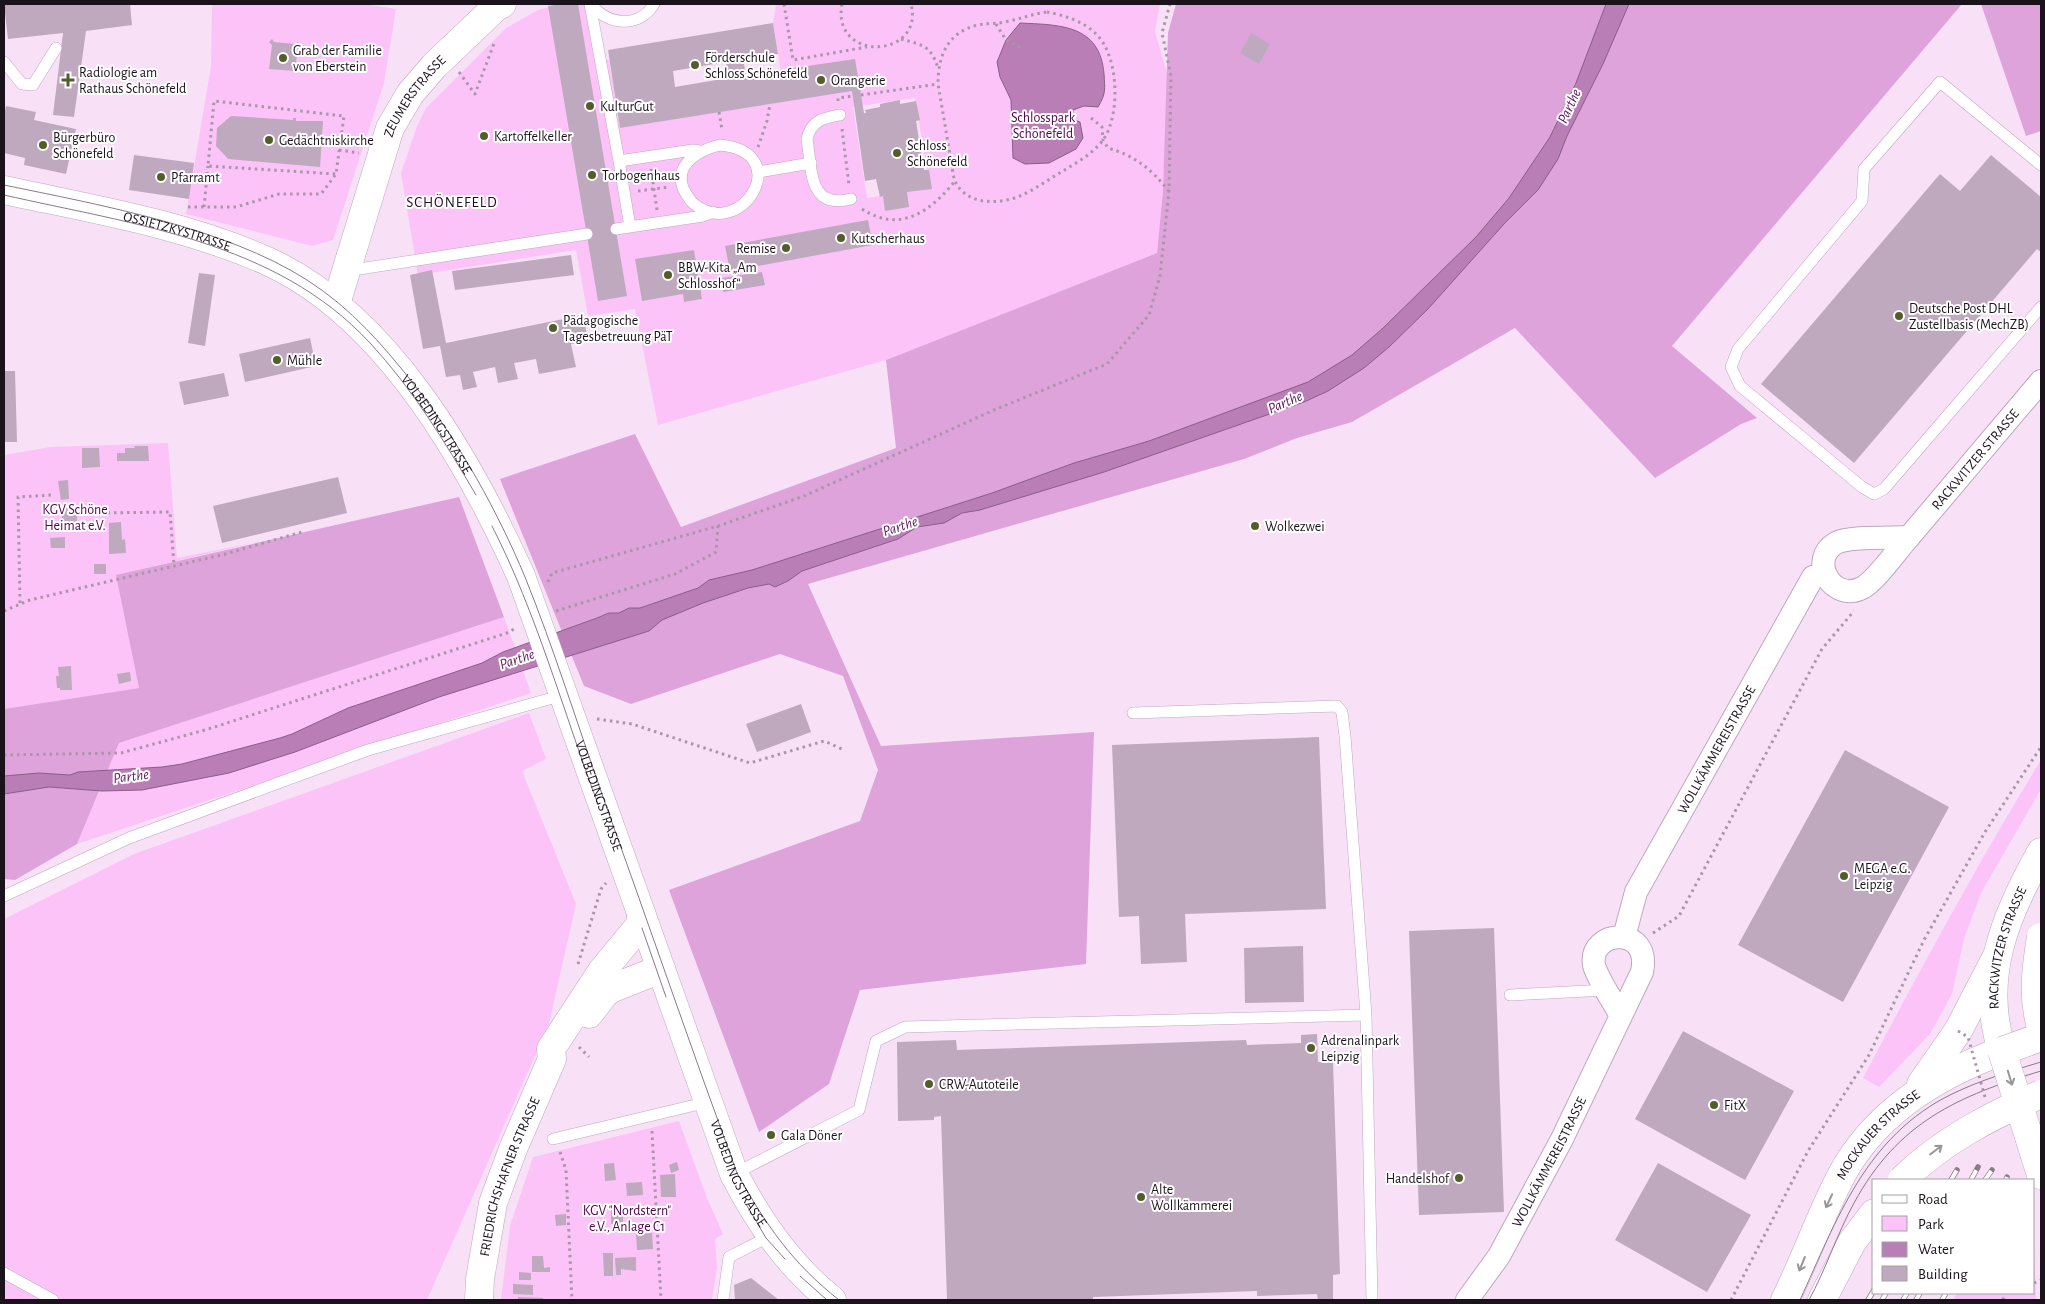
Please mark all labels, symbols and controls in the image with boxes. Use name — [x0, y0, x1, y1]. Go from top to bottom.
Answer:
place label: Grab der Familie von Eberstein — [293, 44, 382, 74]
place label: Förderschule Schloss Schönefeld — [705, 51, 808, 81]
marker: Grab der Familie von Eberstein — [277, 52, 289, 64]
street label: ZEUMERSTRASSE — [382, 53, 449, 139]
marker: Förderschule Schloss Schönefeld — [689, 59, 701, 71]
place label: Radiologie am Rathaus Schönefeld — [79, 66, 186, 96]
marker: Radiologie am Rathaus Schönefeld — [61, 73, 75, 87]
marker: Orangerie — [815, 74, 827, 86]
place label: Orangerie — [831, 74, 885, 88]
water label: Parthe — [1555, 86, 1584, 126]
marker: KulturGut — [584, 100, 596, 112]
place label: KulturGut — [600, 100, 654, 114]
park label: Schlosspark Schönefeld — [1011, 111, 1076, 141]
marker: Kartoffelkeller — [478, 130, 490, 142]
place label: Kartoffelkeller — [494, 130, 572, 144]
place label: Bürgerbüro Schönefeld — [53, 131, 116, 161]
marker: Gedächtniskirche — [263, 134, 275, 146]
place label: Gedächtniskirche — [279, 134, 374, 148]
marker: Bürgerbüro Schönefeld — [37, 139, 49, 151]
place label: Schloss Schönefeld — [907, 139, 968, 169]
marker: Schloss Schönefeld — [891, 147, 903, 159]
marker: Torbogenhaus — [586, 169, 598, 181]
place label: Torbogenhaus — [602, 169, 680, 183]
marker: Pfarramt — [155, 171, 167, 183]
place label: Pfarramt — [171, 171, 220, 185]
district label: SCHÖNEFELD — [406, 193, 498, 210]
street label: OSSIETZKYSTRASSE — [122, 210, 233, 254]
marker: Kutscherhaus — [835, 232, 847, 244]
place label: Kutscherhaus — [851, 232, 925, 246]
place label: Remise — [736, 242, 776, 256]
marker: Remise — [780, 242, 792, 254]
place label: BBW-Kita „Am Schlosshof“ — [678, 261, 757, 291]
marker: BBW-Kita „Am Schlosshof“ — [662, 269, 674, 281]
place label: Deutsche Post DHL Zustellbasis (MechZB) — [1909, 302, 2029, 332]
marker: Deutsche Post DHL Zustellbasis (MechZB) — [1893, 310, 1905, 322]
place label: Pädagogische Tagesbetreuung PäT — [563, 314, 673, 344]
marker: Pädagogische Tagesbetreuung PäT — [547, 322, 559, 334]
marker: Mühle — [271, 354, 283, 366]
place label: Mühle — [287, 354, 322, 368]
street label: VOLBEDINGSTRASSE — [398, 372, 474, 477]
water label: Parthe — [1266, 388, 1305, 416]
street label: RACKWITZER STRASSE — [1929, 407, 2022, 513]
park label: KGV Schöne Heimat e.V. — [42, 503, 108, 533]
water label: Parthe — [881, 514, 920, 539]
marker: Wolkezwei — [1249, 520, 1261, 532]
place label: Wolkezwei — [1265, 520, 1325, 534]
water label: Parthe — [498, 646, 537, 672]
street label: WOLLKÄMMEREISTRASSE — [1675, 683, 1759, 817]
street label: VOLBEDINGSTRASSE — [572, 739, 624, 853]
water label: Parthe — [112, 767, 150, 786]
place label: MEGA e.G. Leipzig — [1854, 862, 1911, 892]
marker: MEGA e.G. Leipzig — [1838, 870, 1850, 882]
street label: RACKWITZER STRASSE — [1987, 884, 2030, 1010]
place label: Adrenalinpark Leipzig — [1321, 1034, 1400, 1064]
marker: Adrenalinpark Leipzig — [1305, 1042, 1317, 1054]
one-way arrow — [2006, 1070, 2016, 1086]
marker: CRW-Autoteile — [923, 1078, 935, 1090]
place label: CRW-Autoteile — [939, 1078, 1019, 1092]
street label: MOCKAUER STRASSE — [1834, 1087, 1923, 1182]
street label: FRIEDRICHSHAFNER STRASSE — [478, 1095, 543, 1257]
street label: WOLLKÄMMEREISTRASSE — [1510, 1095, 1589, 1230]
marker: FitX — [1708, 1099, 1720, 1111]
place label: FitX — [1724, 1099, 1746, 1113]
street label: VOLBEDINGSTRASSE — [707, 1118, 769, 1230]
marker: Gala Döner — [765, 1129, 777, 1141]
place label: Gala Döner — [781, 1129, 842, 1143]
one-way arrow — [1929, 1145, 1943, 1155]
place label: Handelshof — [1386, 1172, 1450, 1186]
marker: Handelshof — [1453, 1172, 1465, 1184]
legend — [1872, 1179, 2035, 1294]
place label: Alte Wollkämmerei — [1151, 1183, 1232, 1213]
marker: Alte Wollkämmerei — [1135, 1191, 1147, 1203]
text: Road — [1918, 1192, 1948, 1207]
one-way arrow — [1823, 1193, 1833, 1208]
park label: KGV "Nordstern" e.V., Anlage C1 — [583, 1204, 671, 1234]
text: Park — [1918, 1217, 1944, 1232]
text: Water — [1918, 1242, 1954, 1257]
one-way arrow — [1796, 1256, 1806, 1271]
text: Building — [1918, 1267, 1968, 1282]

